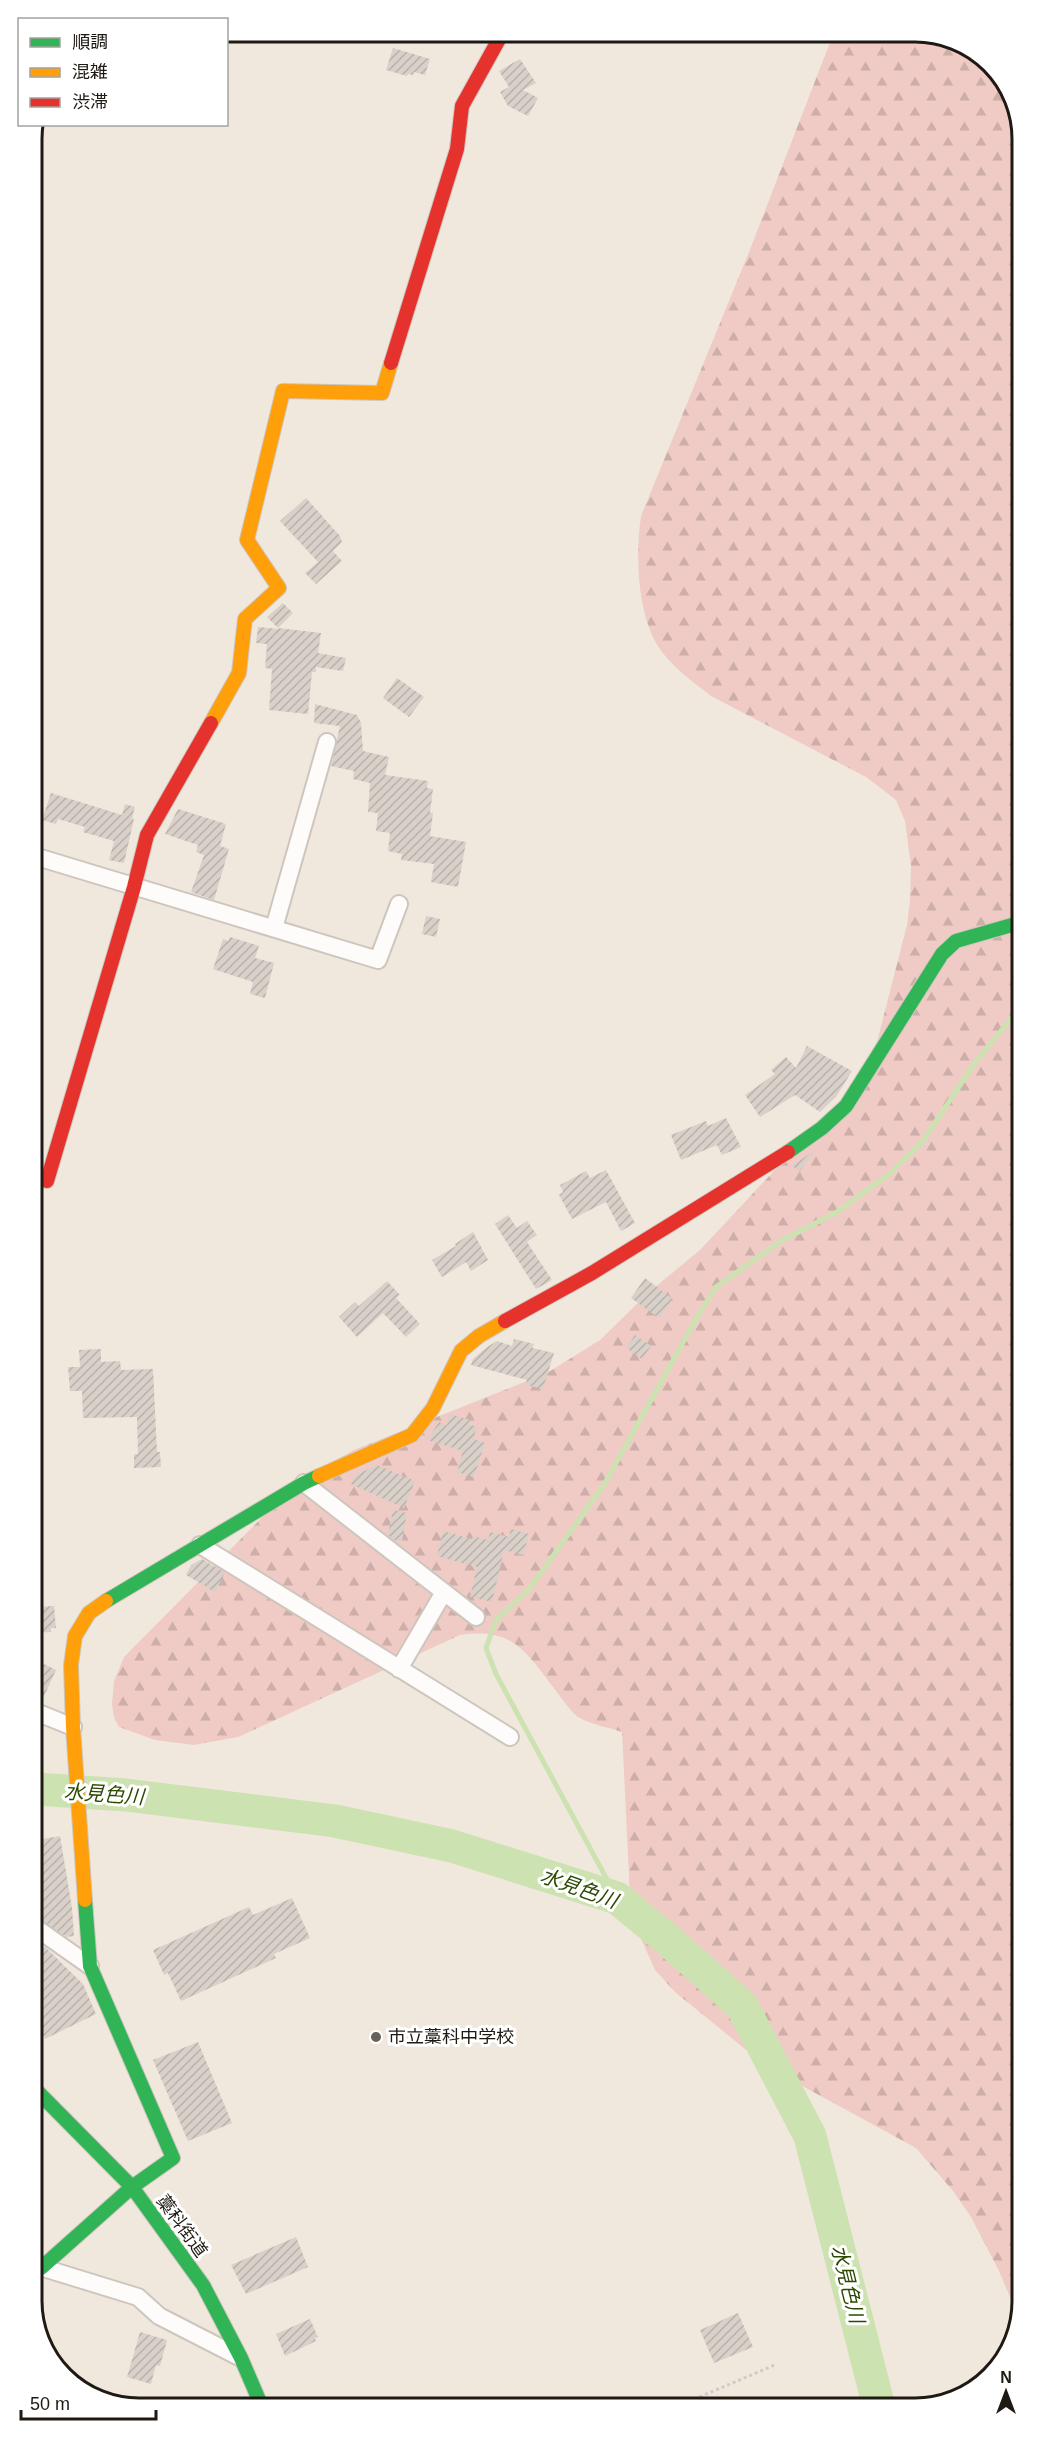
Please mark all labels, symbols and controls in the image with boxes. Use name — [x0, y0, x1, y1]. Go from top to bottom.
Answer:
legend — [18, 18, 228, 126]
text: 順調 — [72, 32, 108, 52]
text: 混雑 — [72, 62, 108, 82]
text: 渋滞 — [72, 92, 108, 112]
water label: 水見色川 — [63, 1780, 147, 1808]
water label: 水見色川 — [538, 1864, 622, 1913]
place label: 市立藁科中学校 — [388, 2027, 514, 2047]
marker: 市立藁科中学校 — [369, 2030, 383, 2044]
street label: 藁科街道 — [153, 2191, 211, 2261]
water label: 水見色川 — [828, 2243, 869, 2327]
north arrow — [976, 2362, 1036, 2422]
text: N — [1000, 2369, 1012, 2386]
scale bar — [21, 2383, 156, 2421]
text: 50 m — [30, 2394, 70, 2414]

